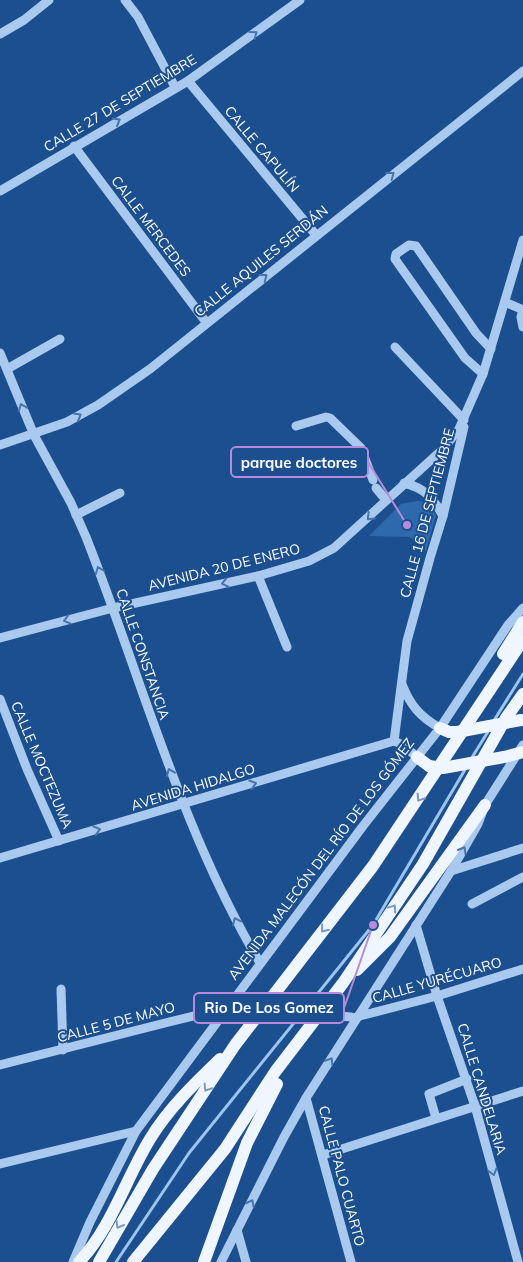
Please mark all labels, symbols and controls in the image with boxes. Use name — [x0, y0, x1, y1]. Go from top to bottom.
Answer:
one-way arrow — [248, 31, 257, 40]
street label: CALLE 27 DE SEPTIEMBRE — [40, 50, 200, 156]
street label: CALLE CAPULÍN — [221, 102, 303, 196]
one-way arrow — [111, 117, 120, 127]
street label: CALLE MERCEDES — [107, 172, 195, 280]
one-way arrow — [385, 173, 394, 181]
street label: CALLE AQUILES SERDÁN — [190, 201, 332, 321]
one-way arrow — [258, 274, 267, 282]
one-way arrow — [18, 403, 29, 412]
one-way arrow — [73, 413, 82, 423]
street label: CALLE 16 DE SEPTIEMBRE — [396, 426, 458, 600]
callout: parque doctores — [231, 447, 368, 477]
text: parque doctores — [241, 453, 357, 472]
one-way arrow — [366, 511, 375, 520]
street label: AVENIDA 20 DE ENERO — [146, 539, 302, 595]
one-way arrow — [95, 566, 105, 574]
one-way arrow — [220, 577, 229, 588]
street label: CALLE CONSTANCIA — [112, 586, 174, 723]
one-way arrow — [62, 614, 71, 625]
street label: CALLE MOCTEZUMA — [7, 699, 77, 832]
street label: AVENIDA MALECÓN DEL RÍO DE LOS GÓMEZ — [224, 735, 418, 983]
street label: AVENIDA HIDALGO — [129, 760, 257, 814]
one-way arrow — [166, 768, 177, 777]
one-way arrow — [249, 779, 257, 789]
one-way arrow — [417, 792, 426, 802]
one-way arrow — [93, 826, 101, 836]
one-way arrow — [457, 846, 467, 855]
one-way arrow — [387, 905, 396, 914]
one-way arrow — [233, 917, 243, 926]
one-way arrow — [321, 923, 330, 933]
street label: CALLE YURÉCUARO — [370, 953, 504, 1007]
callout: Rio De Los Gomez — [194, 993, 344, 1023]
street label: CALLE 5 DE MAYO — [55, 998, 177, 1046]
text: Rio De Los Gomez — [204, 998, 334, 1017]
street label: CALLE CANDELARIA — [453, 1021, 511, 1158]
one-way arrow — [323, 1057, 333, 1066]
one-way arrow — [204, 1083, 214, 1092]
street label: CALLE PALO CUARTO — [315, 1104, 369, 1248]
one-way arrow — [488, 1167, 498, 1176]
one-way arrow — [245, 1199, 255, 1208]
one-way arrow — [116, 1220, 126, 1229]

